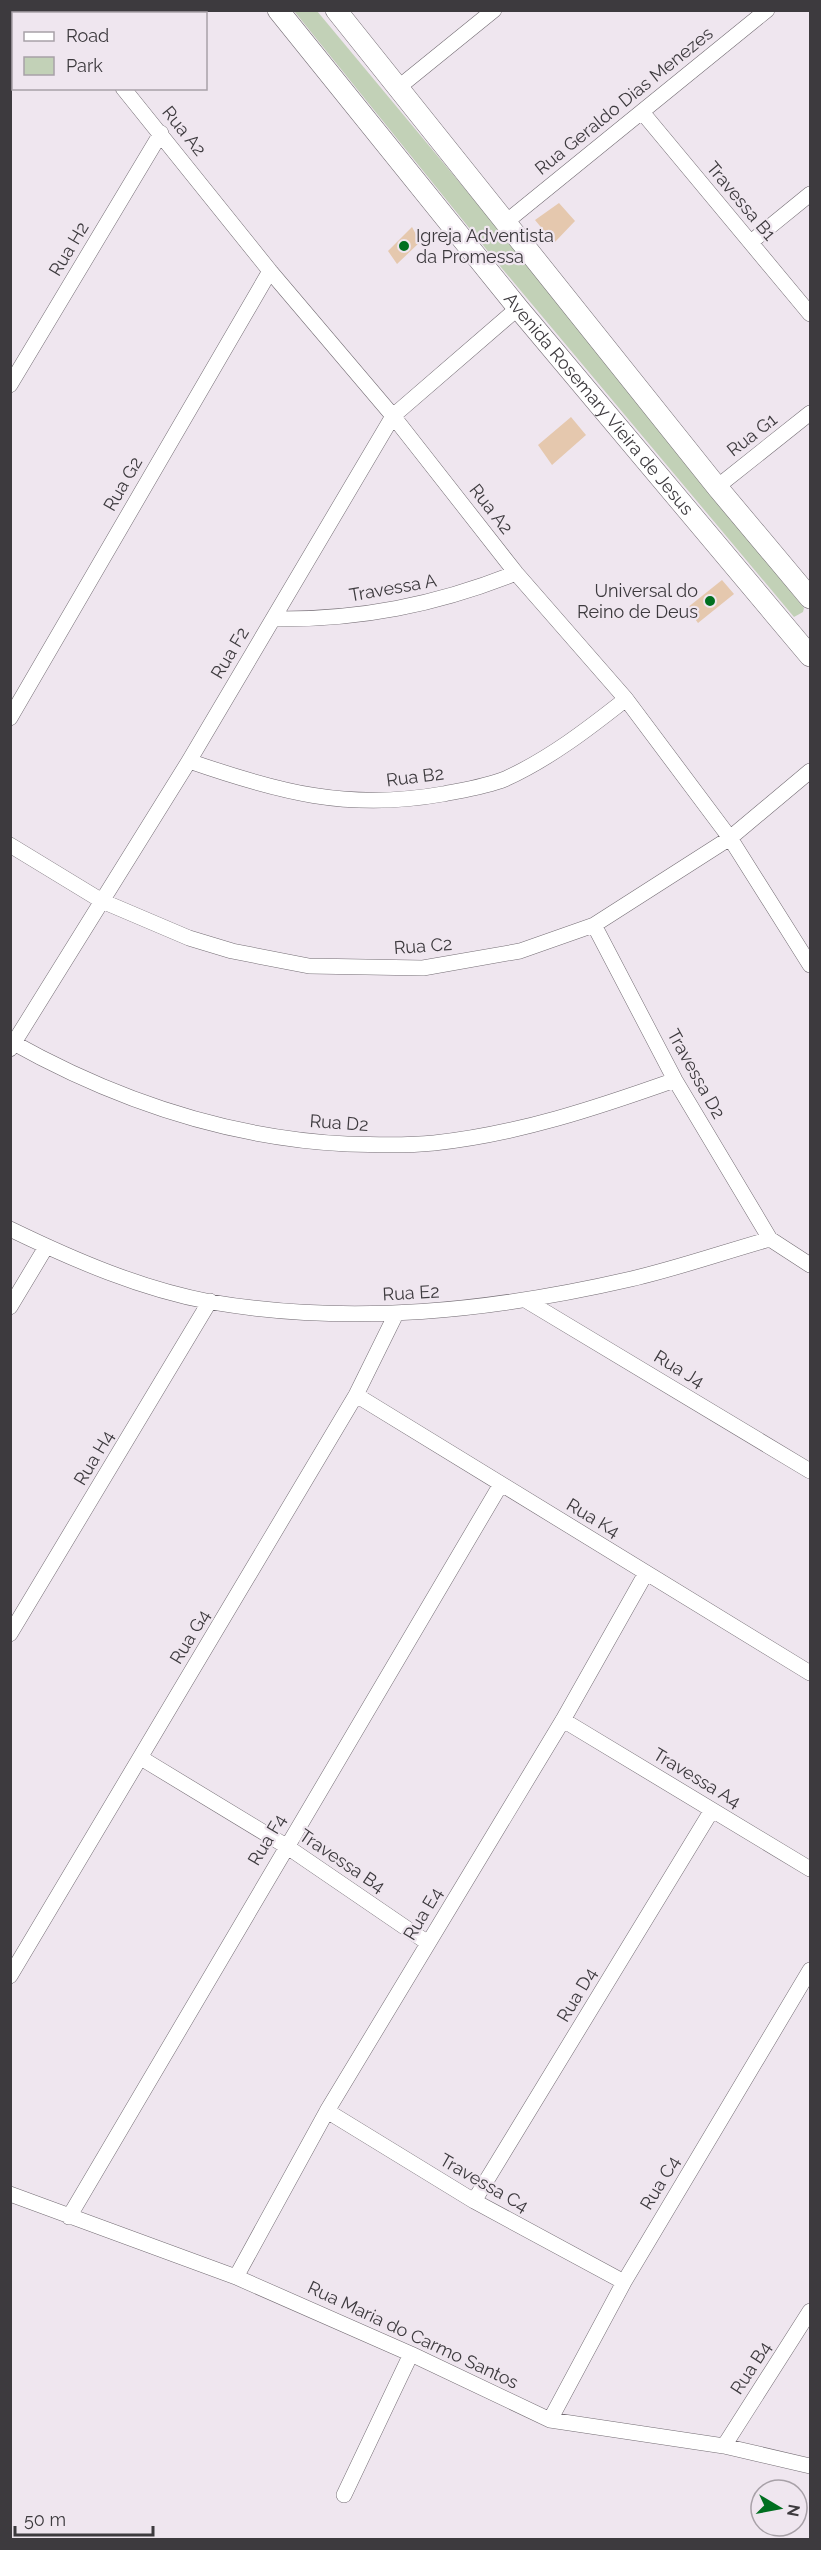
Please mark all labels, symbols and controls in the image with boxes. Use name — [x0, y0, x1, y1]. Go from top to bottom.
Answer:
legend — [12, 12, 207, 90]
street label: Rua Geraldo Dias Menezes — [531, 22, 717, 179]
text: Road — [66, 25, 109, 46]
text: Park — [66, 55, 103, 76]
street label: Rua A2 — [158, 102, 211, 160]
street label: Travessa B1 — [702, 157, 781, 245]
street label: Rua H2 — [44, 218, 93, 280]
place label: Igreja Adventista da Promessa — [416, 225, 554, 267]
marker: Igreja Adventista da Promessa — [397, 239, 411, 253]
street label: Avenida Rosemary Vieira de Jesus — [500, 288, 698, 519]
street label: Rua G1 — [723, 409, 781, 461]
street label: Rua G2 — [99, 453, 146, 515]
street label: Rua A2 — [465, 479, 517, 538]
street label: Travessa A — [348, 569, 438, 606]
place label: Universal do Reino de Deus — [577, 580, 698, 622]
marker: Universal do Reino de Deus — [703, 594, 717, 608]
street label: Rua F2 — [206, 623, 253, 682]
street label: Rua B2 — [385, 763, 445, 790]
street label: Rua C2 — [393, 933, 453, 958]
street label: Travessa D2 — [663, 1025, 730, 1122]
street label: Rua D2 — [309, 1110, 369, 1135]
street label: Rua E2 — [382, 1281, 440, 1304]
street label: Rua J4 — [650, 1345, 708, 1392]
street label: Rua H4 — [69, 1427, 118, 1489]
street label: Rua K4 — [563, 1494, 624, 1542]
street label: Rua G4 — [165, 1606, 214, 1668]
street label: Travessa A4 — [650, 1743, 745, 1812]
street label: Rua F4 — [243, 1810, 290, 1869]
street label: Travessa B4 — [296, 1824, 389, 1897]
street label: Rua E4 — [399, 1884, 446, 1944]
street label: Rua D4 — [552, 1964, 601, 2026]
street label: Travessa C4 — [436, 2149, 533, 2216]
street label: Rua C4 — [635, 2152, 684, 2213]
street label: Rua Maria do Carmo Santos — [305, 2276, 522, 2393]
street label: Rua B4 — [726, 2337, 775, 2398]
north arrow — [749, 2478, 809, 2538]
scale bar — [15, 2499, 153, 2537]
text: N — [783, 2503, 804, 2518]
text: 50 m — [24, 2509, 66, 2530]

